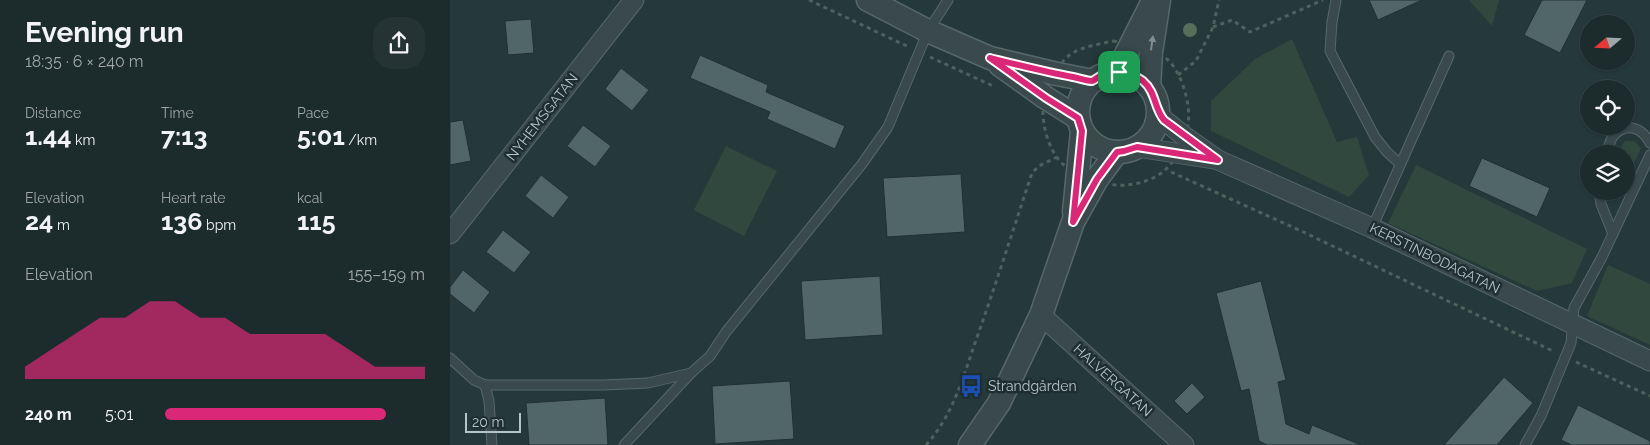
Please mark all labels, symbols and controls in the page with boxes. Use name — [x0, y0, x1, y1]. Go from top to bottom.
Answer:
north arrow — [1580, 15, 1635, 70]
map controls — [1580, 15, 1635, 200]
text: Evening run — [25, 16, 184, 49]
button: share — [373, 17, 425, 69]
one-way arrow — [1149, 35, 1157, 51]
pin — [1098, 51, 1140, 93]
text: 18:35 · 6 × 240 m — [25, 52, 144, 71]
icon: arrive — [1105, 58, 1133, 86]
street label: NYHEMSGATAN — [503, 70, 581, 164]
button: locate — [1580, 80, 1635, 135]
text: Distance — [25, 105, 81, 121]
text: Time — [161, 105, 194, 121]
text: Pace — [297, 105, 329, 121]
text: 1.44 — [25, 121, 72, 151]
text: 7:13 — [161, 121, 208, 151]
text: 5:01 — [297, 121, 345, 151]
text: km — [72, 132, 95, 148]
text: /km — [345, 132, 377, 148]
button: layers — [1580, 145, 1635, 200]
text: Elevation — [25, 190, 84, 206]
text: Heart rate — [161, 190, 225, 206]
text: kcal — [297, 190, 323, 206]
text: 24 — [25, 206, 53, 236]
text: 136 — [161, 206, 202, 236]
text: 115 — [297, 206, 336, 236]
text: m — [53, 217, 70, 233]
text: bpm — [202, 217, 236, 233]
street label: KERSTINBODAGATAN — [1367, 219, 1503, 297]
text: Elevation — [25, 265, 93, 284]
text: 155–159 m — [348, 265, 425, 284]
street label: HALVERGATAN — [1070, 341, 1156, 419]
bus stop icon: Strandgården — [958, 373, 984, 399]
place label: Strandgården — [988, 378, 1077, 394]
text: 240 m — [25, 405, 72, 424]
text: 5:01 — [105, 405, 133, 424]
scale bar — [465, 410, 521, 433]
text: 20 m — [472, 414, 504, 430]

